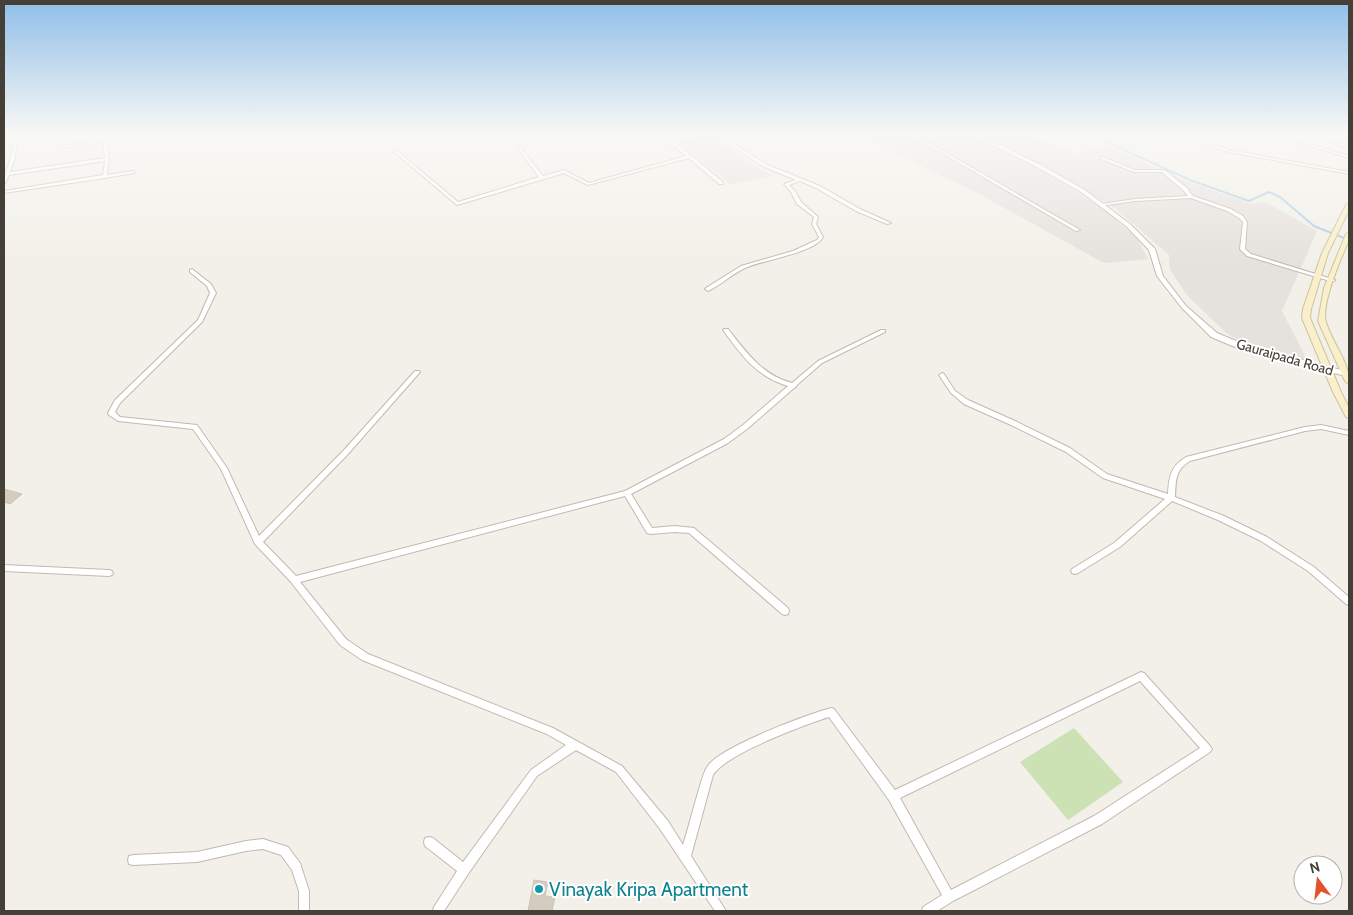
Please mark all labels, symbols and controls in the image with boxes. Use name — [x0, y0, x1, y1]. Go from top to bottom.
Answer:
street label: Gauraipada Road — [1234, 335, 1336, 379]
north arrow — [1293, 855, 1343, 905]
text: N — [1308, 857, 1322, 877]
place label: Vinayak Kripa Apartment — [549, 878, 749, 901]
marker: Vinayak Kripa Apartment — [533, 883, 545, 895]

